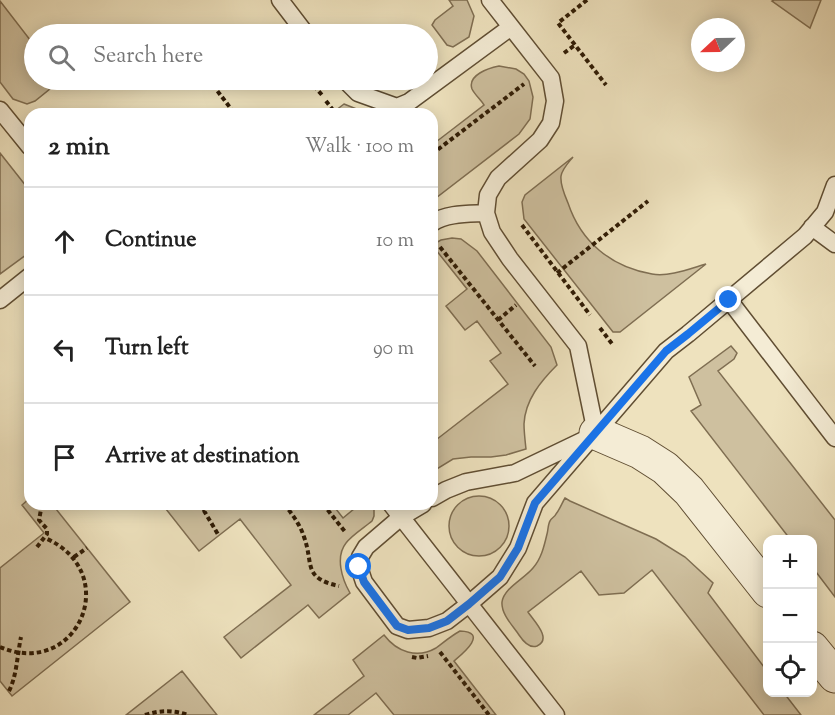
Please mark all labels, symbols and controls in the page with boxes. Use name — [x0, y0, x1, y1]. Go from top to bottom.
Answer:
north arrow — [691, 18, 745, 72]
search box — [24, 24, 438, 90]
icon: search — [45, 41, 78, 74]
text: Search here — [93, 41, 203, 73]
text: 2 min — [48, 129, 110, 166]
text: Walk · 100 m — [305, 133, 414, 162]
icon: ahead — [48, 225, 81, 258]
text: Continue — [105, 225, 196, 257]
text: 10 m — [376, 227, 414, 256]
route end — [715, 286, 741, 312]
icon: left — [48, 333, 81, 366]
text: Turn left — [105, 333, 188, 365]
text: 90 m — [373, 335, 414, 364]
icon: arrive — [48, 441, 81, 474]
text: Arrive at destination — [105, 441, 300, 473]
map controls — [763, 535, 817, 697]
button: + — [763, 535, 817, 589]
route start — [345, 553, 371, 579]
button: − — [763, 589, 817, 643]
button: locate — [763, 643, 817, 697]

